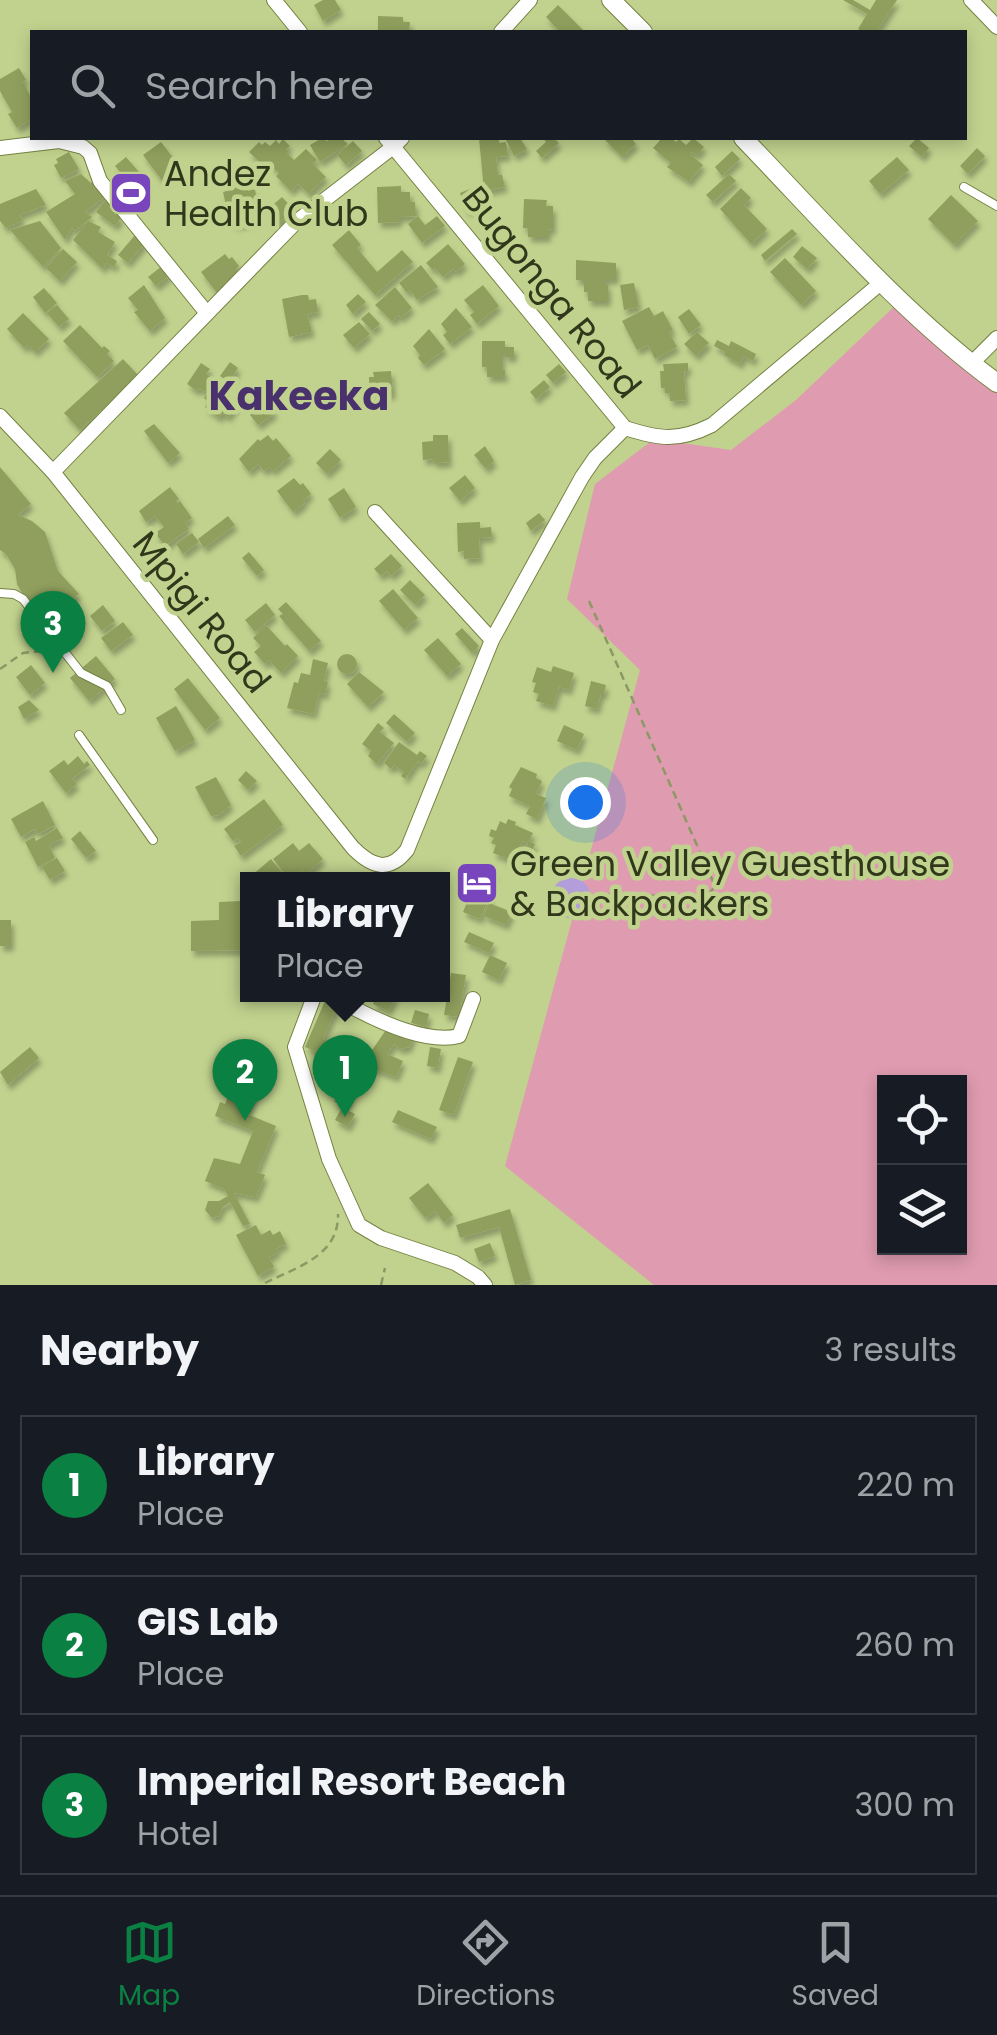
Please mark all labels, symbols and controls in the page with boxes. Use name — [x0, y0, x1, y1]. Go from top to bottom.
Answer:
search box — [30, 30, 967, 140]
icon: search — [65, 58, 120, 113]
text: Search here — [145, 59, 374, 112]
place label: Andez Health Club — [164, 149, 368, 238]
sports icon: Andez Health Club — [108, 170, 154, 216]
street label: Bugonga Road — [451, 176, 653, 408]
district label: Kakeeka — [209, 368, 389, 424]
street label: Mpigi Road — [122, 521, 282, 703]
pin: 3 — [20, 590, 86, 673]
your location — [560, 777, 611, 828]
place label: Green Valley Guesthouse & Backpackers — [510, 839, 950, 928]
hotel icon: Green Valley Guesthouse & Backpackers — [454, 860, 500, 906]
popup — [240, 872, 450, 1002]
text: Library — [276, 887, 414, 940]
text: Place — [276, 943, 364, 988]
pin: 1 — [312, 1034, 378, 1117]
pin: 2 — [212, 1038, 278, 1121]
map controls — [877, 1075, 967, 1255]
button: locate — [877, 1075, 967, 1165]
button: layers — [877, 1165, 967, 1255]
text: Nearby — [40, 1321, 199, 1380]
text: 3 results — [824, 1327, 957, 1372]
text: Library — [137, 1435, 275, 1488]
text: 1 — [68, 1462, 81, 1507]
text: 220 m — [857, 1462, 955, 1507]
text: Place — [137, 1491, 224, 1536]
text: GIS Lab — [137, 1595, 278, 1648]
text: 2 — [65, 1622, 84, 1667]
text: 260 m — [855, 1622, 955, 1667]
text: Place — [137, 1651, 224, 1696]
text: Imperial Resort Beach — [137, 1755, 566, 1808]
text: 3 — [65, 1782, 84, 1827]
text: 300 m — [854, 1782, 955, 1827]
text: Hotel — [137, 1811, 219, 1856]
tab: Map — [118, 1915, 180, 2017]
tab: Directions — [416, 1915, 555, 2017]
tab: Saved — [792, 1915, 879, 2017]

